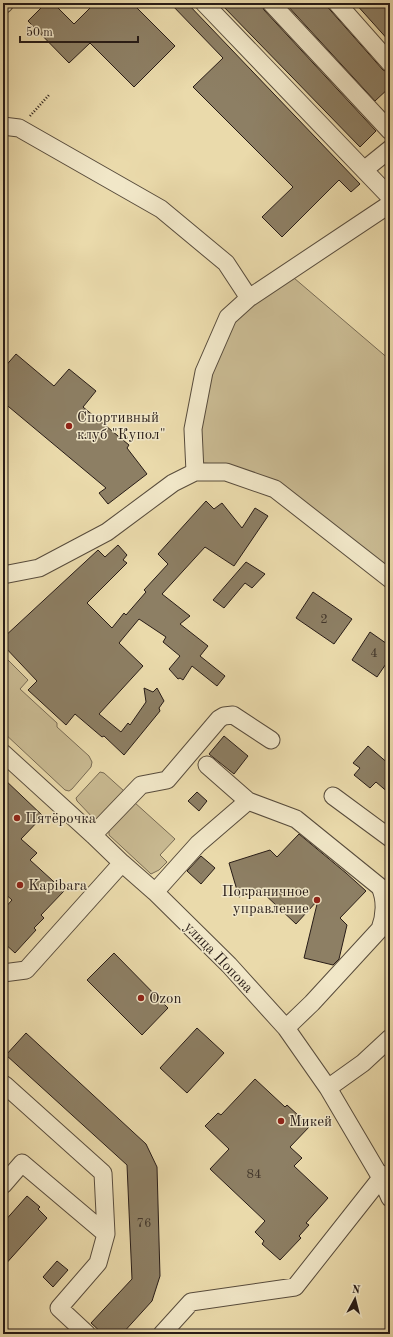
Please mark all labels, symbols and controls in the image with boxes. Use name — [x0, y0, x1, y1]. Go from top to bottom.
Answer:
scale bar — [20, 18, 138, 44]
text: 50 m — [26, 26, 53, 39]
place label: Спортивный клуб "Купол" — [77, 411, 166, 443]
marker: Спортивный клуб "Купол" — [64, 421, 74, 431]
house number: 2 — [320, 613, 328, 626]
house number: 4 — [370, 647, 378, 660]
place label: Пятёрочка — [25, 812, 97, 827]
marker: Пятёрочка — [12, 813, 22, 823]
place label: Kapibara — [28, 879, 88, 894]
marker: Kapibara — [15, 880, 25, 890]
place label: Пограничное управление — [222, 885, 309, 917]
marker: Пограничное управление — [312, 895, 322, 905]
street label: улица Попова — [181, 920, 256, 997]
place label: Ozon — [149, 992, 182, 1007]
marker: Ozon — [136, 993, 146, 1003]
place label: Микей — [289, 1115, 332, 1130]
marker: Микей — [276, 1116, 286, 1126]
house number: 84 — [246, 1168, 262, 1181]
house number: 76 — [136, 1217, 152, 1230]
north arrow — [335, 1279, 375, 1319]
text: N — [351, 1285, 361, 1297]

